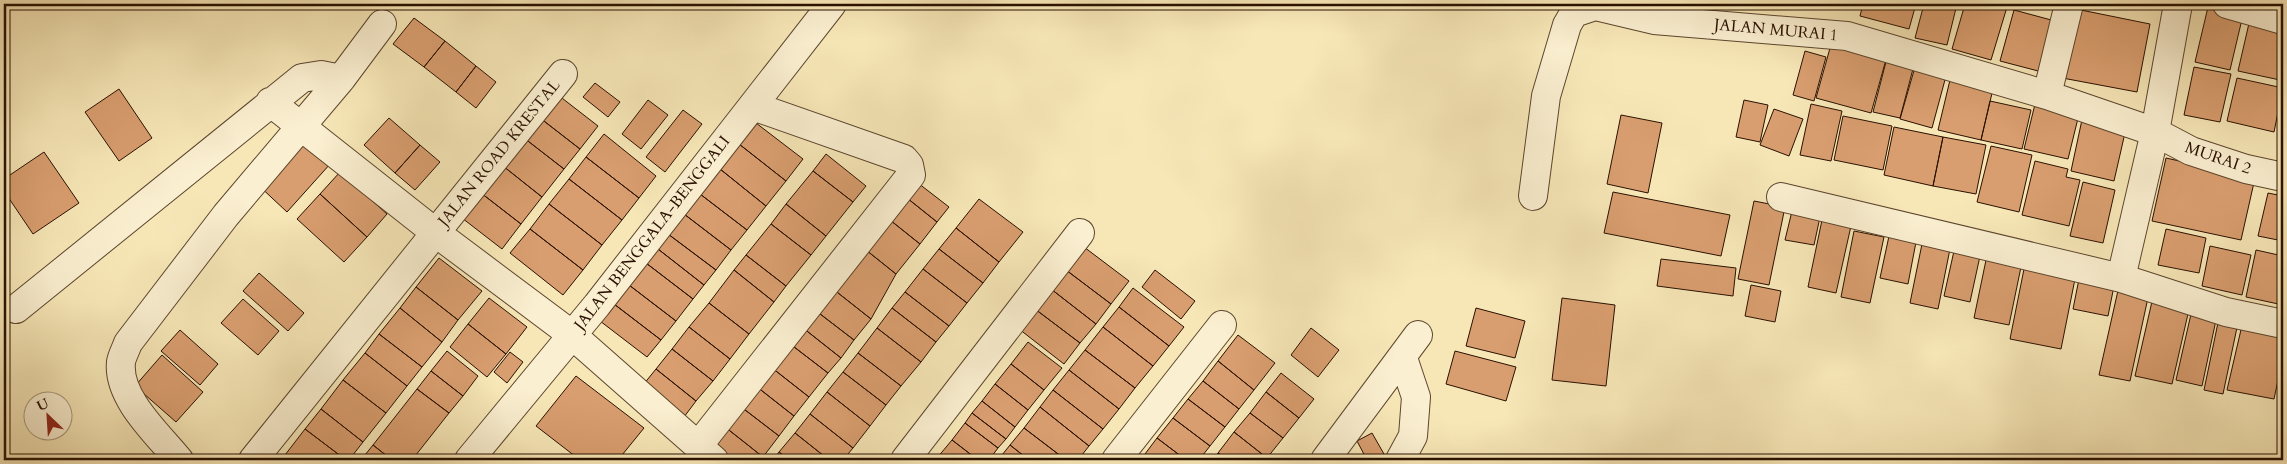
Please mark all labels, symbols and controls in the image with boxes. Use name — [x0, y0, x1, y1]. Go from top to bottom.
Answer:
street label: JALAN MURAI 1 — [1711, 13, 1839, 46]
street label: JALAN ROAD KRESTAL — [432, 75, 565, 233]
street label: JALAN BENGGALA-BENGGALI — [568, 131, 735, 336]
street label: MURAI 2 — [2182, 136, 2254, 180]
north arrow — [22, 392, 72, 442]
text: U — [34, 393, 52, 416]

